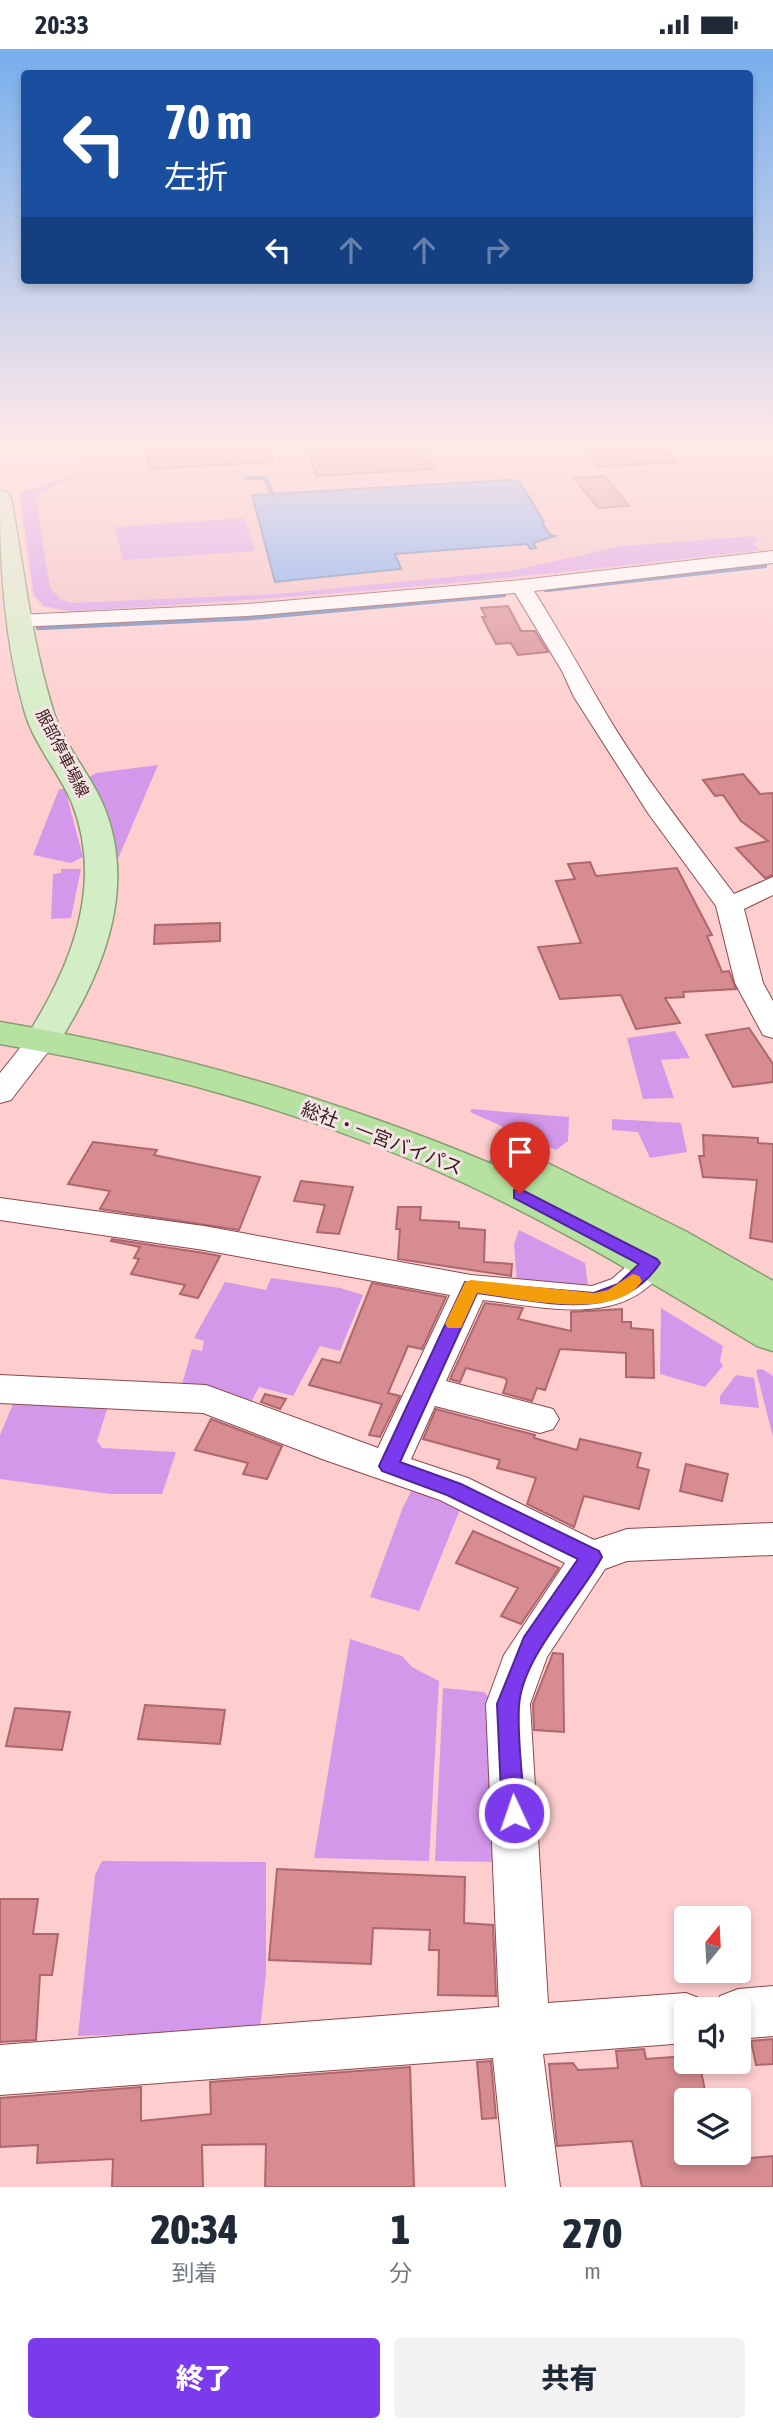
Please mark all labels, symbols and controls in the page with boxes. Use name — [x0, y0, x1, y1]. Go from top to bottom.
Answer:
text: 20:33 — [35, 10, 89, 40]
text: 70 m — [164, 93, 252, 149]
icon: left — [49, 98, 140, 189]
text: 左折 — [164, 158, 228, 195]
icon: left — [259, 231, 297, 269]
icon: ahead — [332, 231, 370, 269]
icon: ahead — [405, 231, 443, 269]
icon: right — [478, 231, 516, 269]
street label: 服部停車場線 — [33, 706, 93, 800]
street label: 総社・一宮バイパス — [298, 1097, 466, 1179]
pin — [490, 1122, 550, 1194]
icon: arrive — [501, 1133, 539, 1171]
position arrow — [477, 1776, 551, 1850]
north arrow — [674, 1906, 751, 1983]
map controls — [674, 1906, 751, 2165]
button: sound — [674, 1997, 751, 2074]
button: layers — [674, 2088, 751, 2165]
text: 20:34 — [151, 2205, 238, 2253]
text: 1 — [391, 2205, 410, 2253]
text: 270 — [563, 2209, 622, 2257]
text: m — [584, 2258, 601, 2284]
text: 到着 — [172, 2260, 218, 2286]
text: 分 — [389, 2260, 412, 2286]
button: 終了 — [28, 2338, 380, 2418]
button: 共有 — [394, 2338, 745, 2418]

